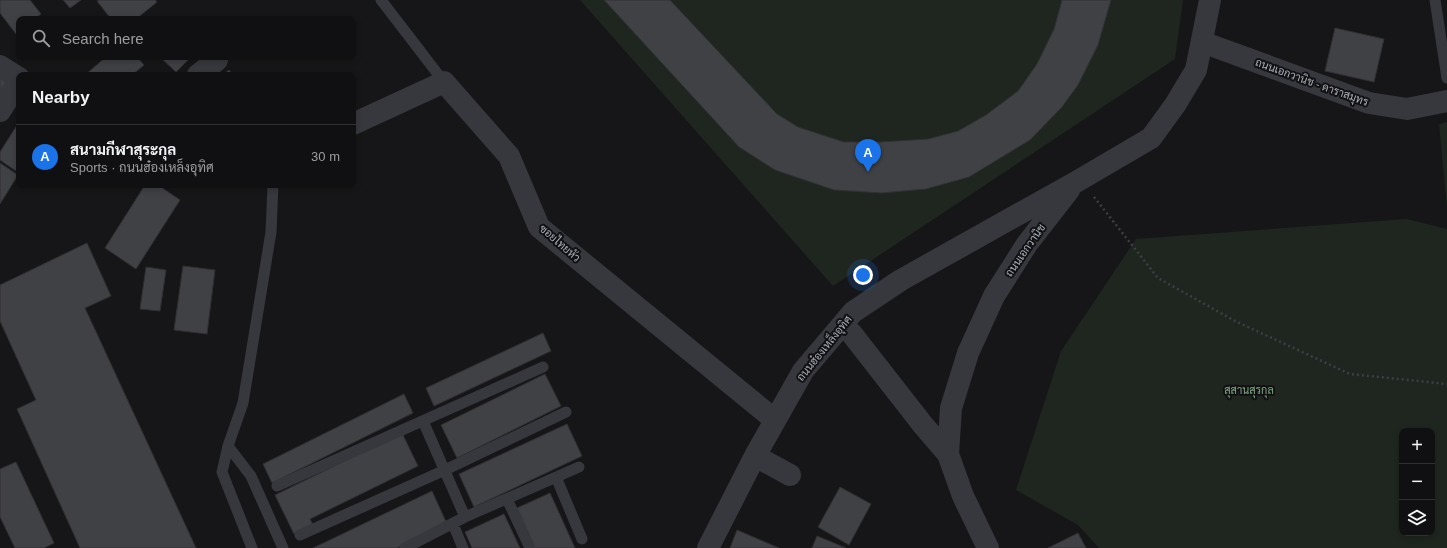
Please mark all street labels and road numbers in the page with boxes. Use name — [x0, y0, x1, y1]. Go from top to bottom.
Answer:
street label: ถนนเอกวานิช - ดาราสมุทร — [1253, 56, 1370, 111]
street label: ซอยไทยหัว — [537, 221, 584, 264]
street label: ถนนเอกวานิช — [1003, 221, 1048, 279]
street label: ถนนฮ๋องเหล็งอุทิศ — [792, 311, 856, 385]

